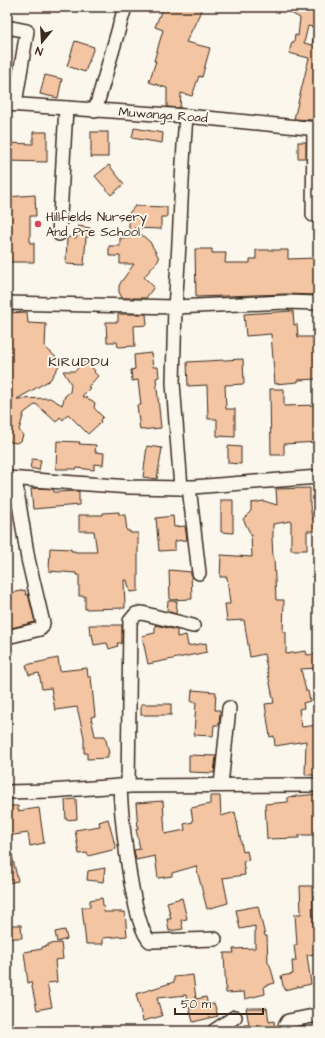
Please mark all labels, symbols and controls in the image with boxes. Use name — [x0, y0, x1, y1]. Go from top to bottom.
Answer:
north arrow — [22, 22, 62, 62]
text: N — [33, 43, 45, 59]
street label: Muwanga Road — [118, 103, 209, 128]
place label: Hillfields Nursery And Pre School — [46, 208, 147, 241]
marker: Hillfields Nursery And Pre School — [33, 219, 43, 229]
district label: KIRUDDU — [48, 352, 110, 372]
scale bar — [175, 990, 263, 1016]
text: 50 m — [181, 996, 212, 1013]

